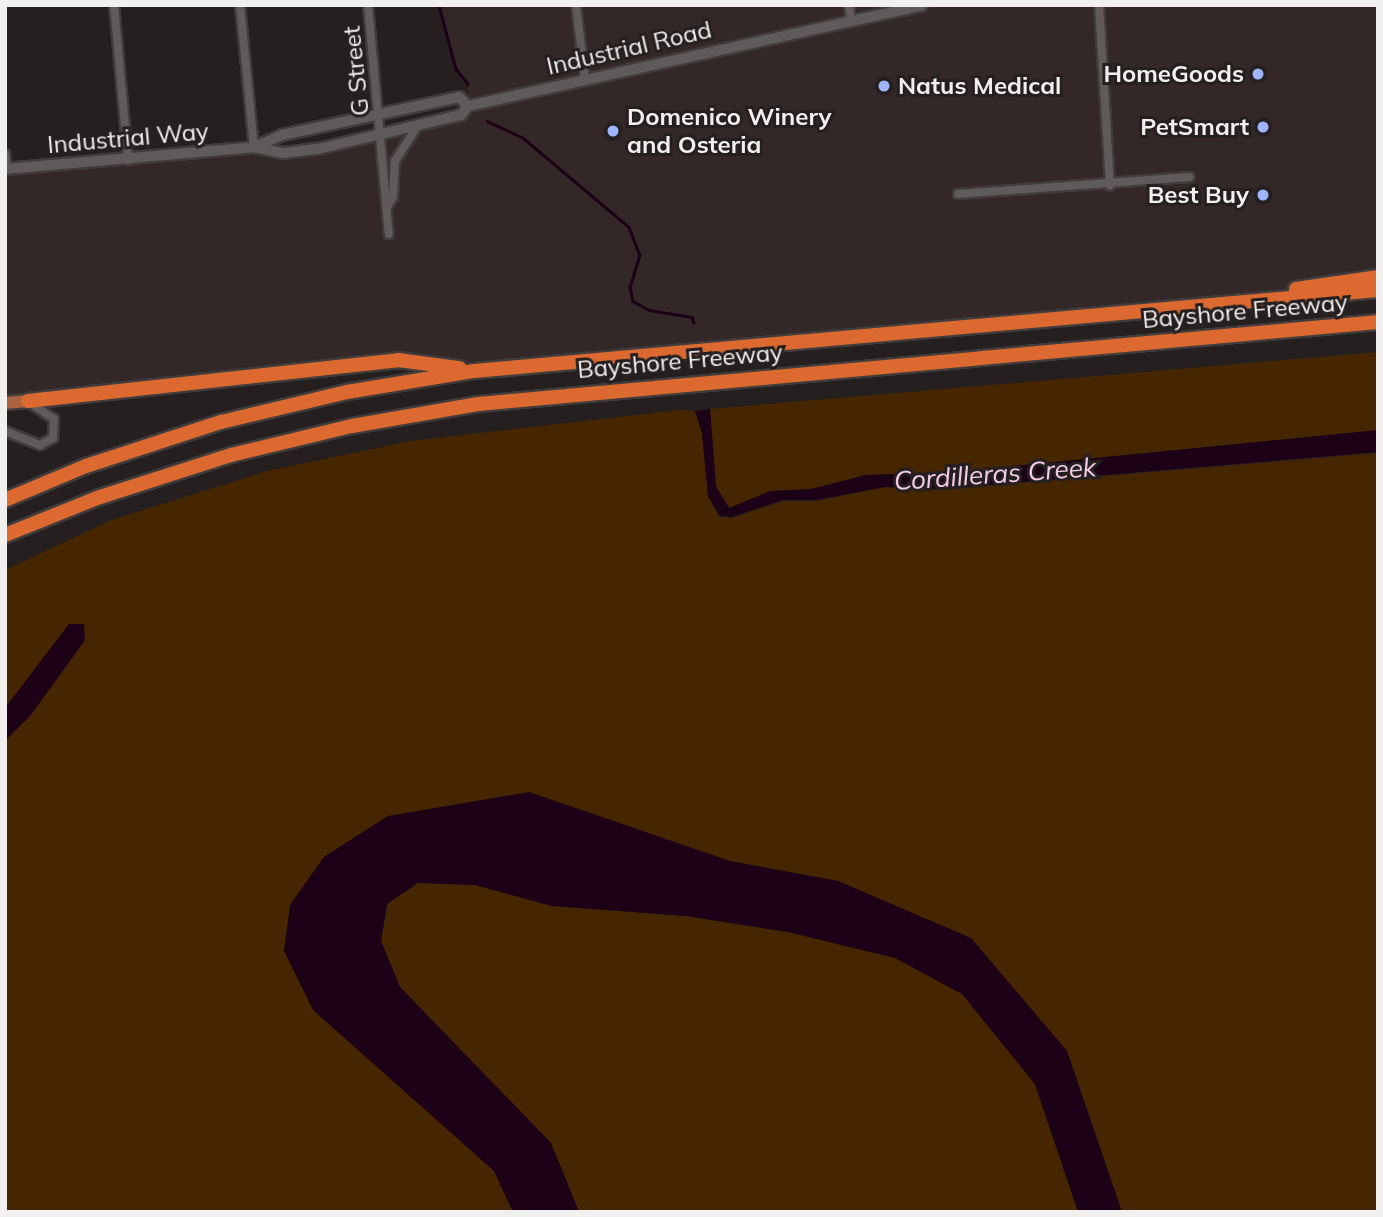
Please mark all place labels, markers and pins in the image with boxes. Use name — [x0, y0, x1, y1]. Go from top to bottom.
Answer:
place label: HomeGoods — [1103, 60, 1244, 88]
marker: HomeGoods — [1250, 66, 1266, 82]
place label: Natus Medical — [898, 72, 1061, 100]
marker: Natus Medical — [876, 78, 892, 94]
place label: Domenico Winery and Osteria — [627, 103, 832, 159]
place label: PetSmart — [1140, 113, 1249, 141]
marker: PetSmart — [1255, 119, 1271, 135]
marker: Domenico Winery and Osteria — [605, 123, 621, 139]
place label: Best Buy — [1148, 181, 1249, 209]
marker: Best Buy — [1255, 187, 1271, 203]

